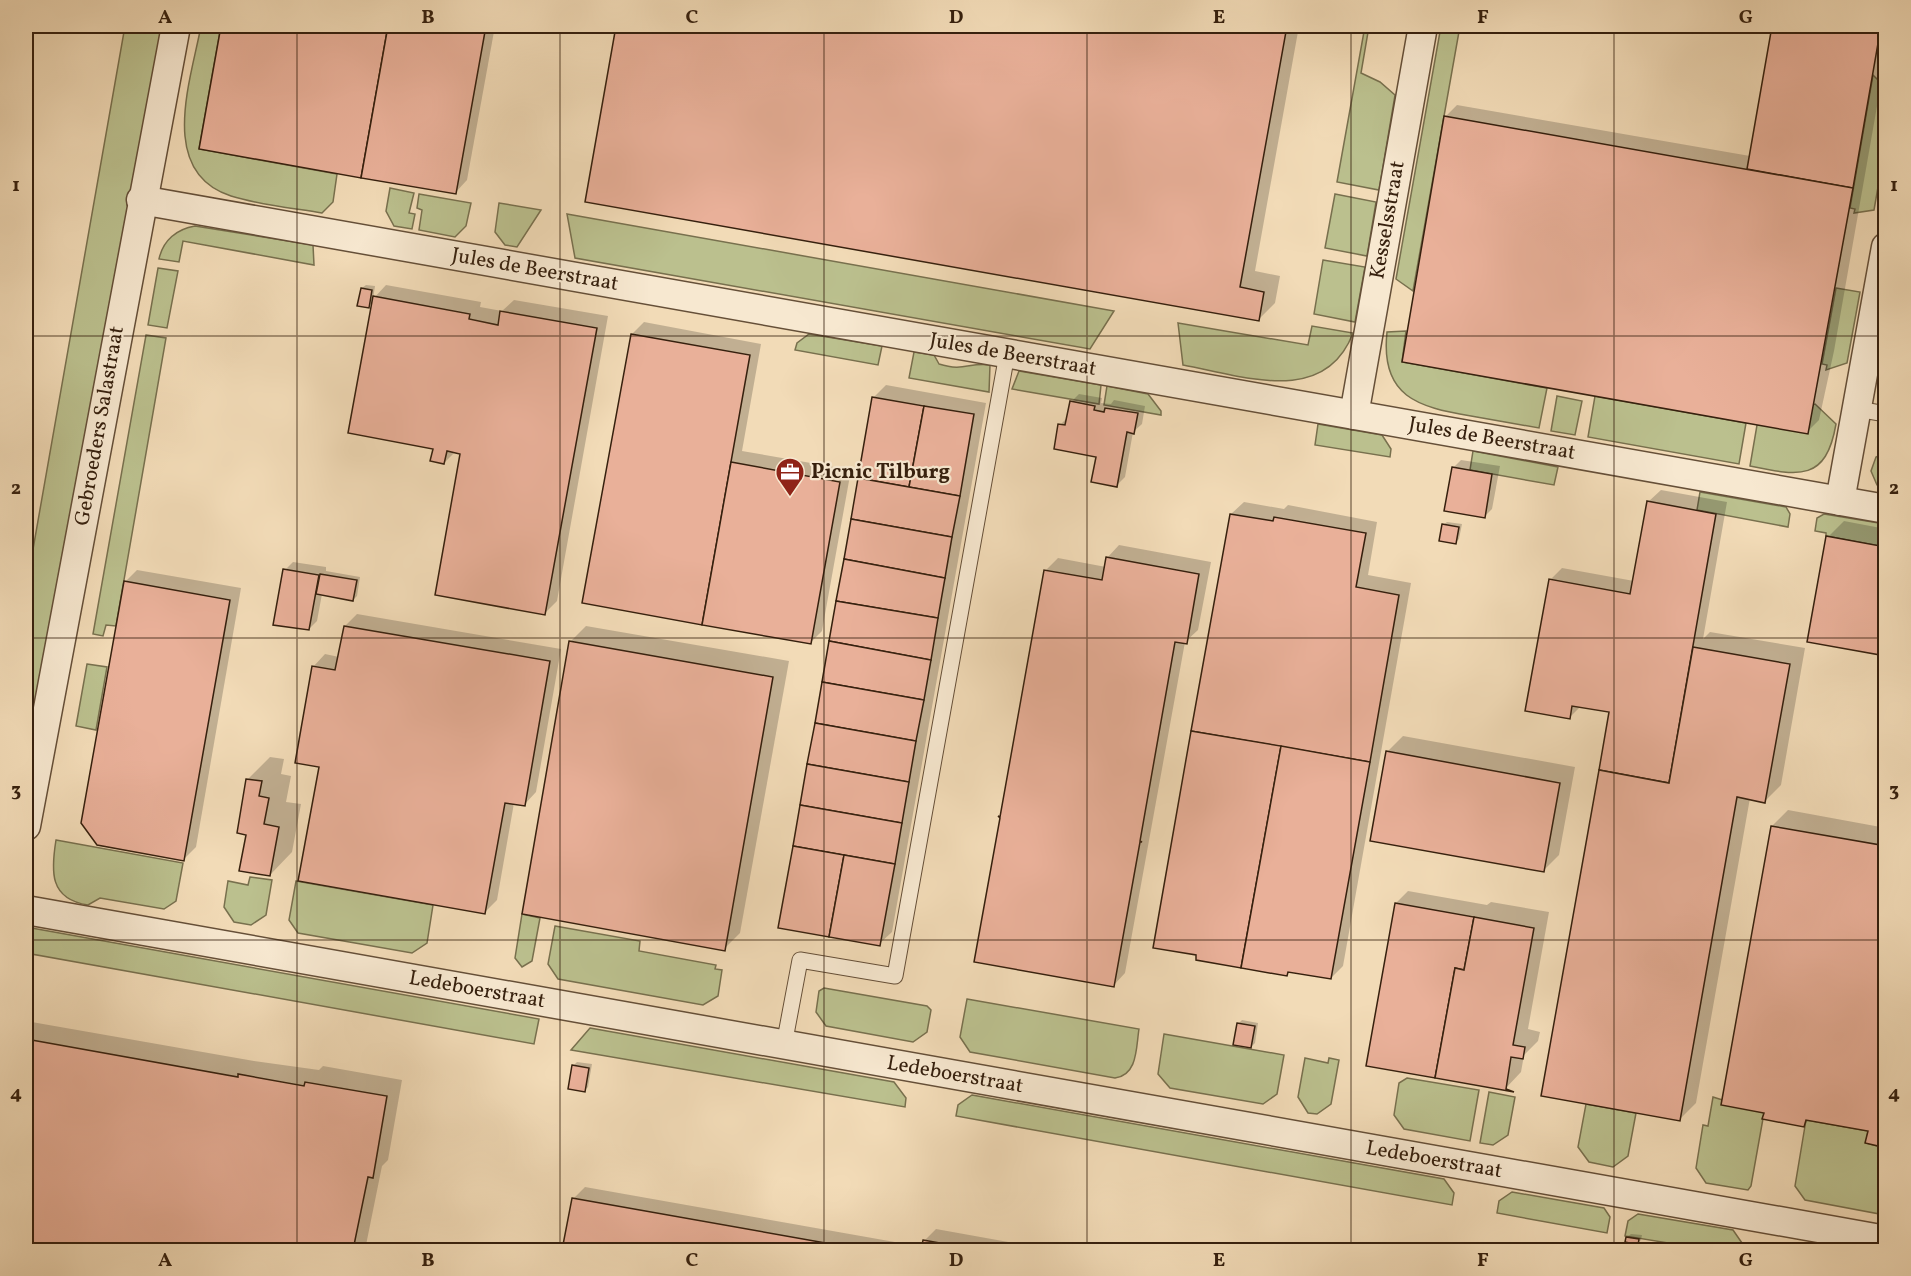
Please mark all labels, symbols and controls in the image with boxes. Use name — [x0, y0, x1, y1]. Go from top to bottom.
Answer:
text: A — [158, 4, 172, 32]
text: B — [421, 4, 435, 32]
text: C — [686, 4, 699, 32]
text: D — [949, 4, 963, 32]
text: E — [1213, 4, 1225, 32]
text: F — [1477, 4, 1489, 32]
text: G — [1739, 4, 1753, 32]
street label: Kesselsstraat — [1363, 159, 1413, 281]
text: 1 — [12, 172, 20, 200]
text: 1 — [1890, 172, 1898, 200]
street label: Jules de Beerstraat — [449, 241, 621, 299]
street label: Gebroeders Salastraat — [68, 324, 132, 528]
street label: Jules de Beerstraat — [927, 326, 1099, 384]
street label: Jules de Beerstraat — [1406, 410, 1578, 468]
office icon: Picnic Tilburg — [774, 456, 806, 498]
place label: Picnic Tilburg — [811, 458, 950, 487]
text: 2 — [11, 475, 21, 503]
text: 2 — [1889, 475, 1899, 503]
text: 3 — [11, 777, 21, 805]
text: 3 — [1889, 777, 1899, 805]
street label: Ledeboerstraat — [406, 964, 548, 1016]
street label: Ledeboerstraat — [884, 1049, 1026, 1101]
text: 4 — [10, 1080, 22, 1108]
text: 4 — [1888, 1080, 1900, 1108]
street label: Ledeboerstraat — [1363, 1134, 1505, 1186]
text: A — [158, 1247, 172, 1275]
text: B — [421, 1247, 435, 1275]
text: C — [686, 1247, 699, 1275]
text: D — [949, 1247, 963, 1275]
text: E — [1213, 1247, 1225, 1275]
text: F — [1477, 1247, 1489, 1275]
text: G — [1739, 1247, 1753, 1275]

